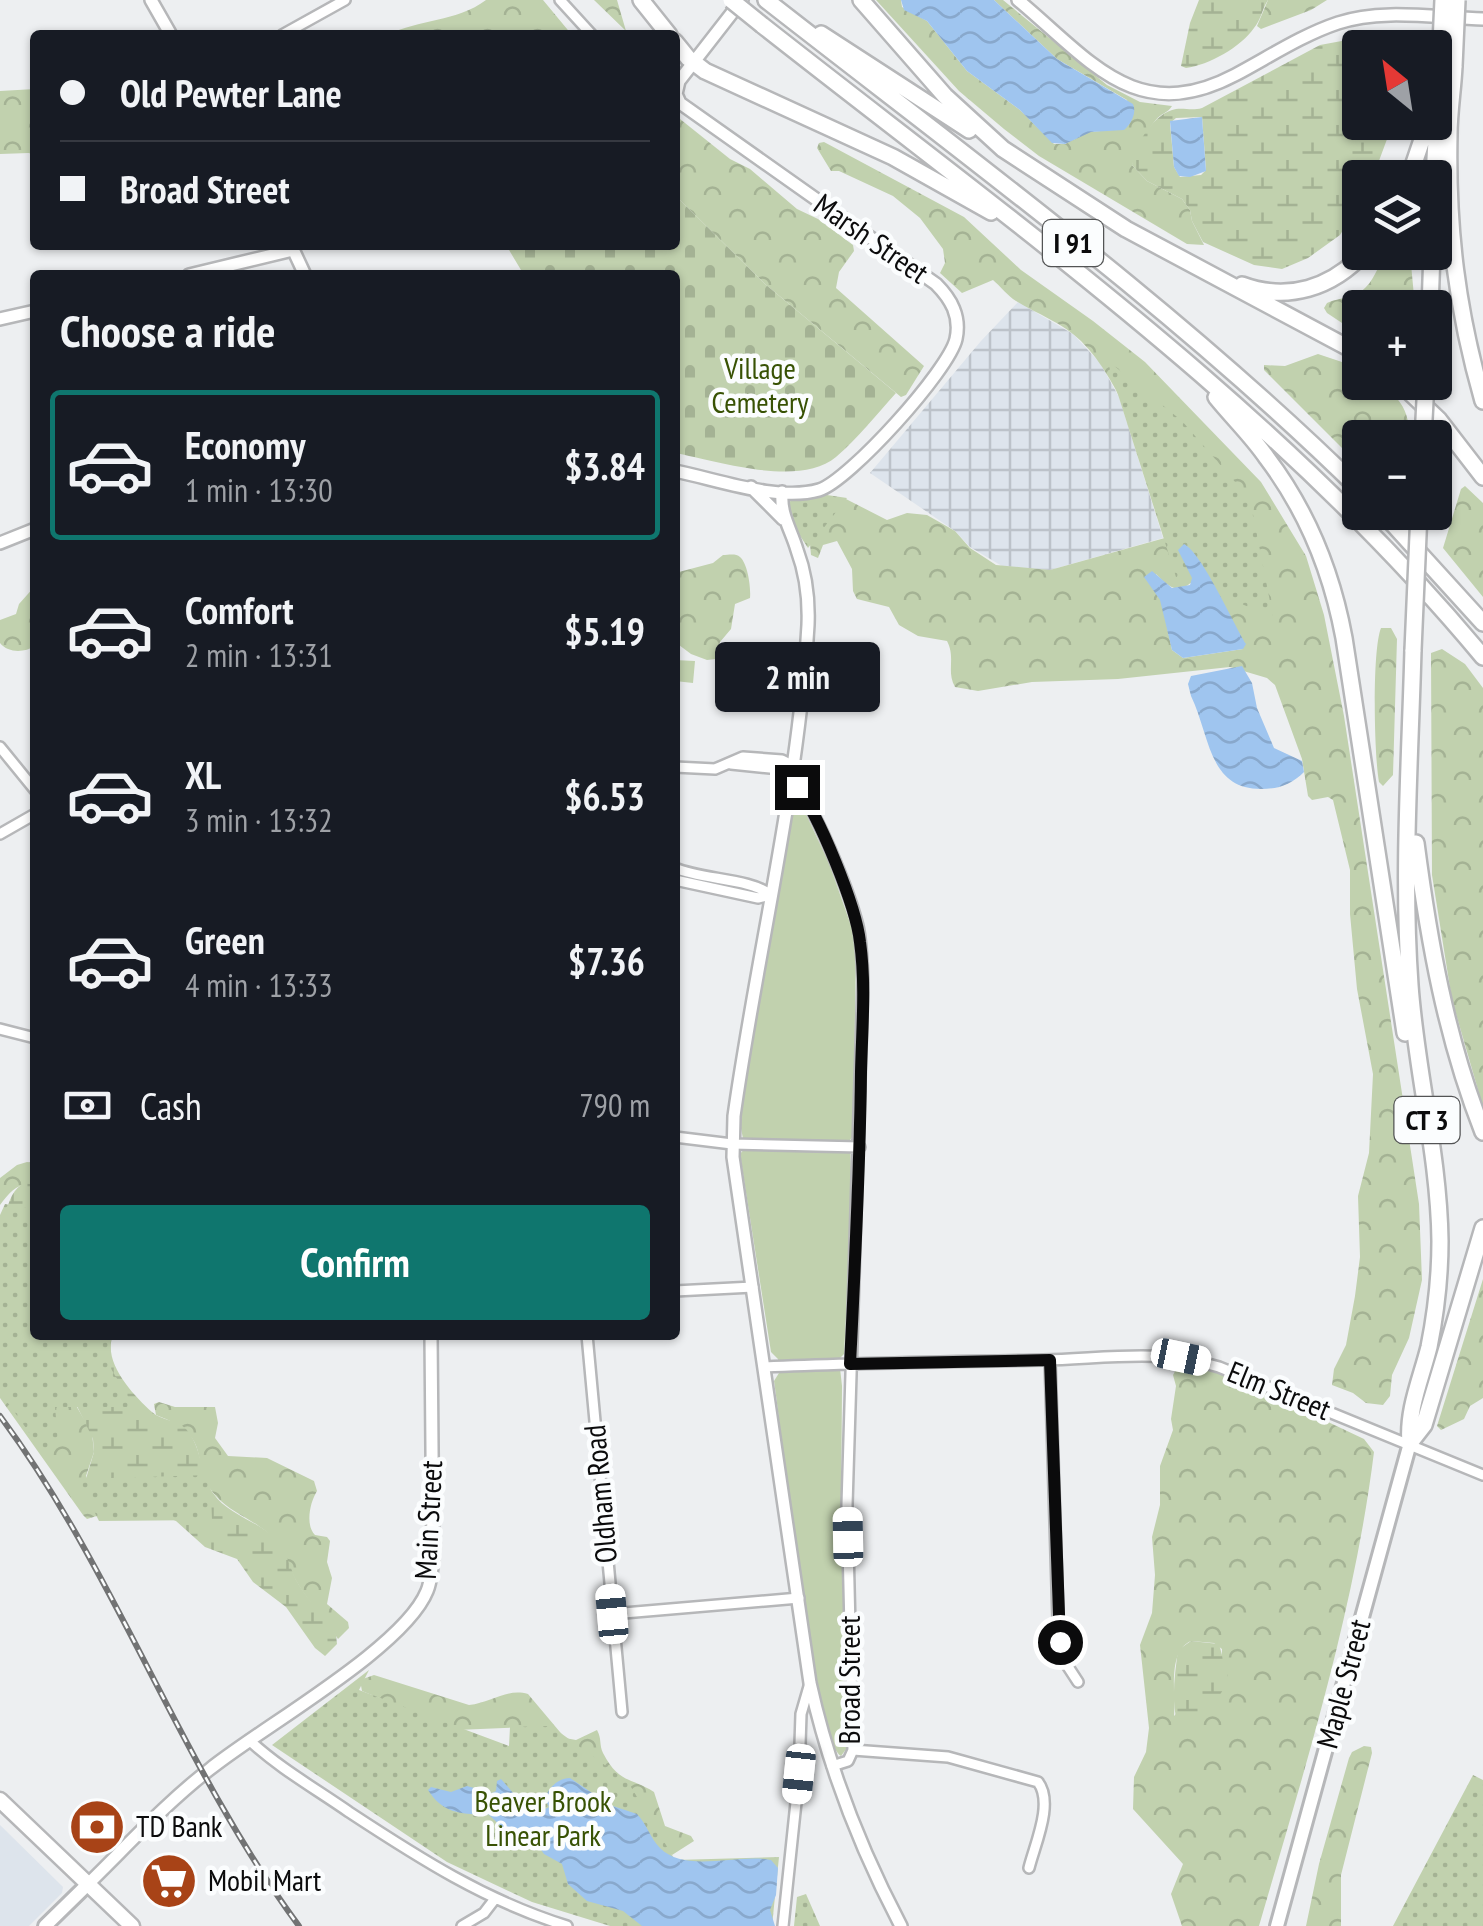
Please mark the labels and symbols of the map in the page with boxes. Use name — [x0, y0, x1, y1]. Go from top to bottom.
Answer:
north arrow — [1342, 30, 1452, 140]
street label: Marsh Street — [807, 184, 937, 292]
road number: I 91 — [1043, 220, 1103, 266]
park label: Village Cemetery — [711, 348, 809, 421]
callout: 2 min — [714, 642, 880, 712]
route end — [775, 765, 820, 810]
road number: CT 3 — [1394, 1097, 1460, 1143]
car — [1149, 1336, 1213, 1378]
street label: Elm Street — [1222, 1351, 1338, 1428]
street label: Oldham Road — [574, 1423, 625, 1565]
street label: Main Street — [405, 1459, 450, 1580]
car — [832, 1507, 864, 1567]
car — [594, 1583, 630, 1645]
street label: Maple Street — [1307, 1614, 1379, 1752]
street label: Broad Street — [829, 1615, 868, 1744]
route start — [1038, 1620, 1083, 1665]
car — [781, 1743, 817, 1805]
park label: Beaver Brook Linear Park — [474, 1781, 612, 1854]
bank icon: TD Bank — [67, 1797, 127, 1857]
place label: TD Bank — [136, 1806, 223, 1845]
supermarket icon: Mobil Mart — [139, 1851, 199, 1911]
place label: Mobil Mart — [208, 1860, 322, 1899]

